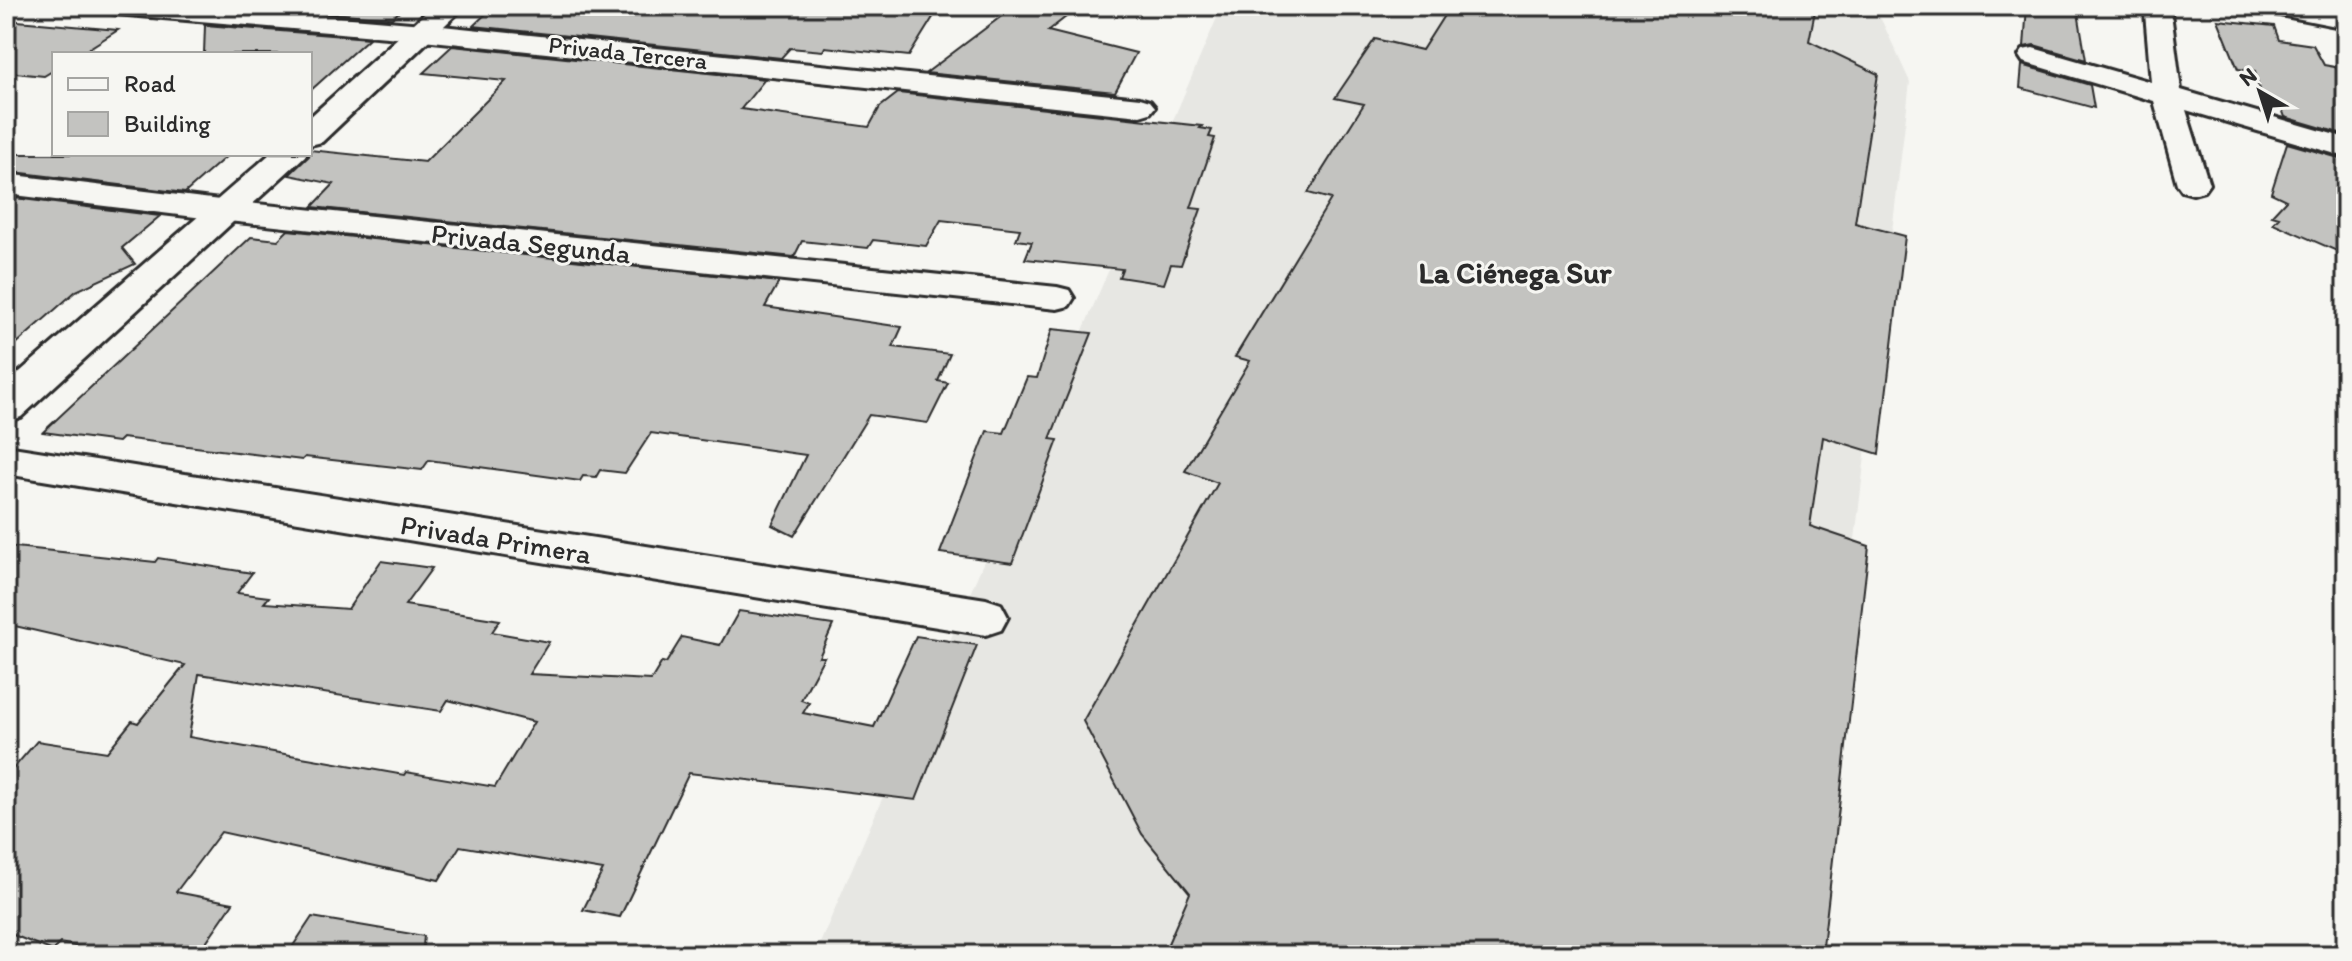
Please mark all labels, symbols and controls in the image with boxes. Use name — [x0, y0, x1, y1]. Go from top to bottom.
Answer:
street label: Privada Tercera — [547, 30, 709, 75]
legend — [52, 52, 312, 156]
north arrow — [2220, 52, 2300, 132]
text: N — [2233, 62, 2262, 92]
text: Road — [124, 69, 176, 98]
text: Building — [124, 109, 211, 138]
street label: Privada Segunda — [430, 216, 633, 270]
district label: La Ciénega Sur — [1419, 254, 1613, 291]
street label: Privada Primera — [398, 507, 594, 571]

